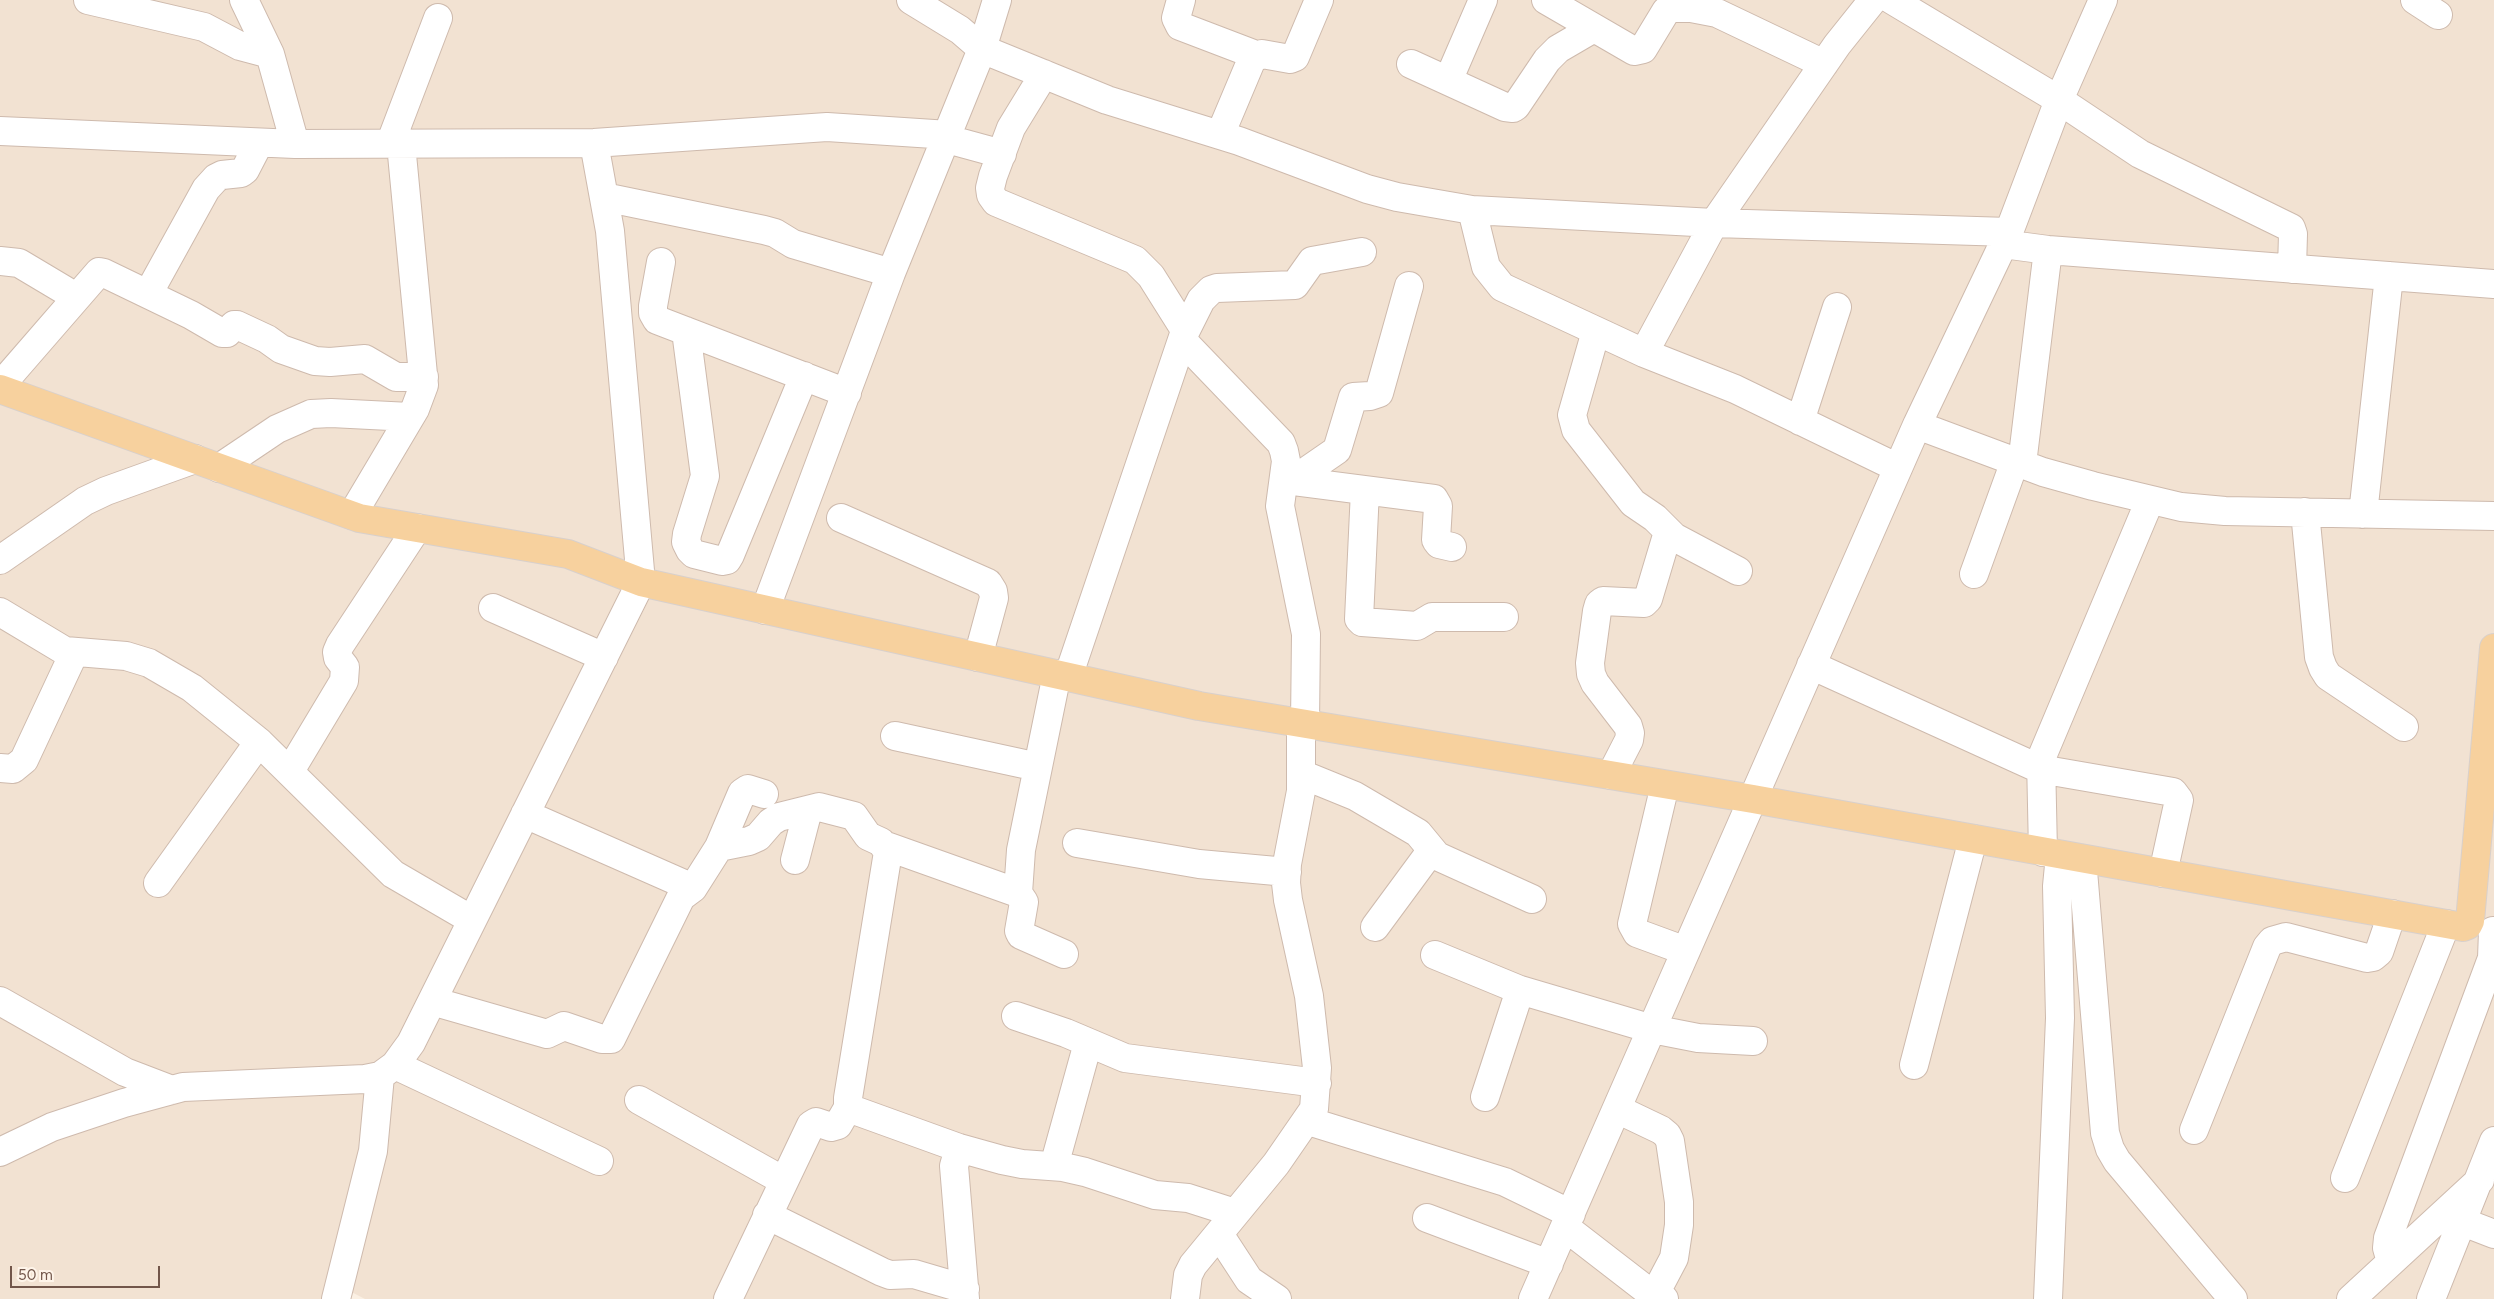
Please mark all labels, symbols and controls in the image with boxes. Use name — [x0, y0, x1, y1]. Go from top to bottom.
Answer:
scale bar — [12, 1256, 162, 1288]
text: 50 m — [18, 1266, 53, 1284]

